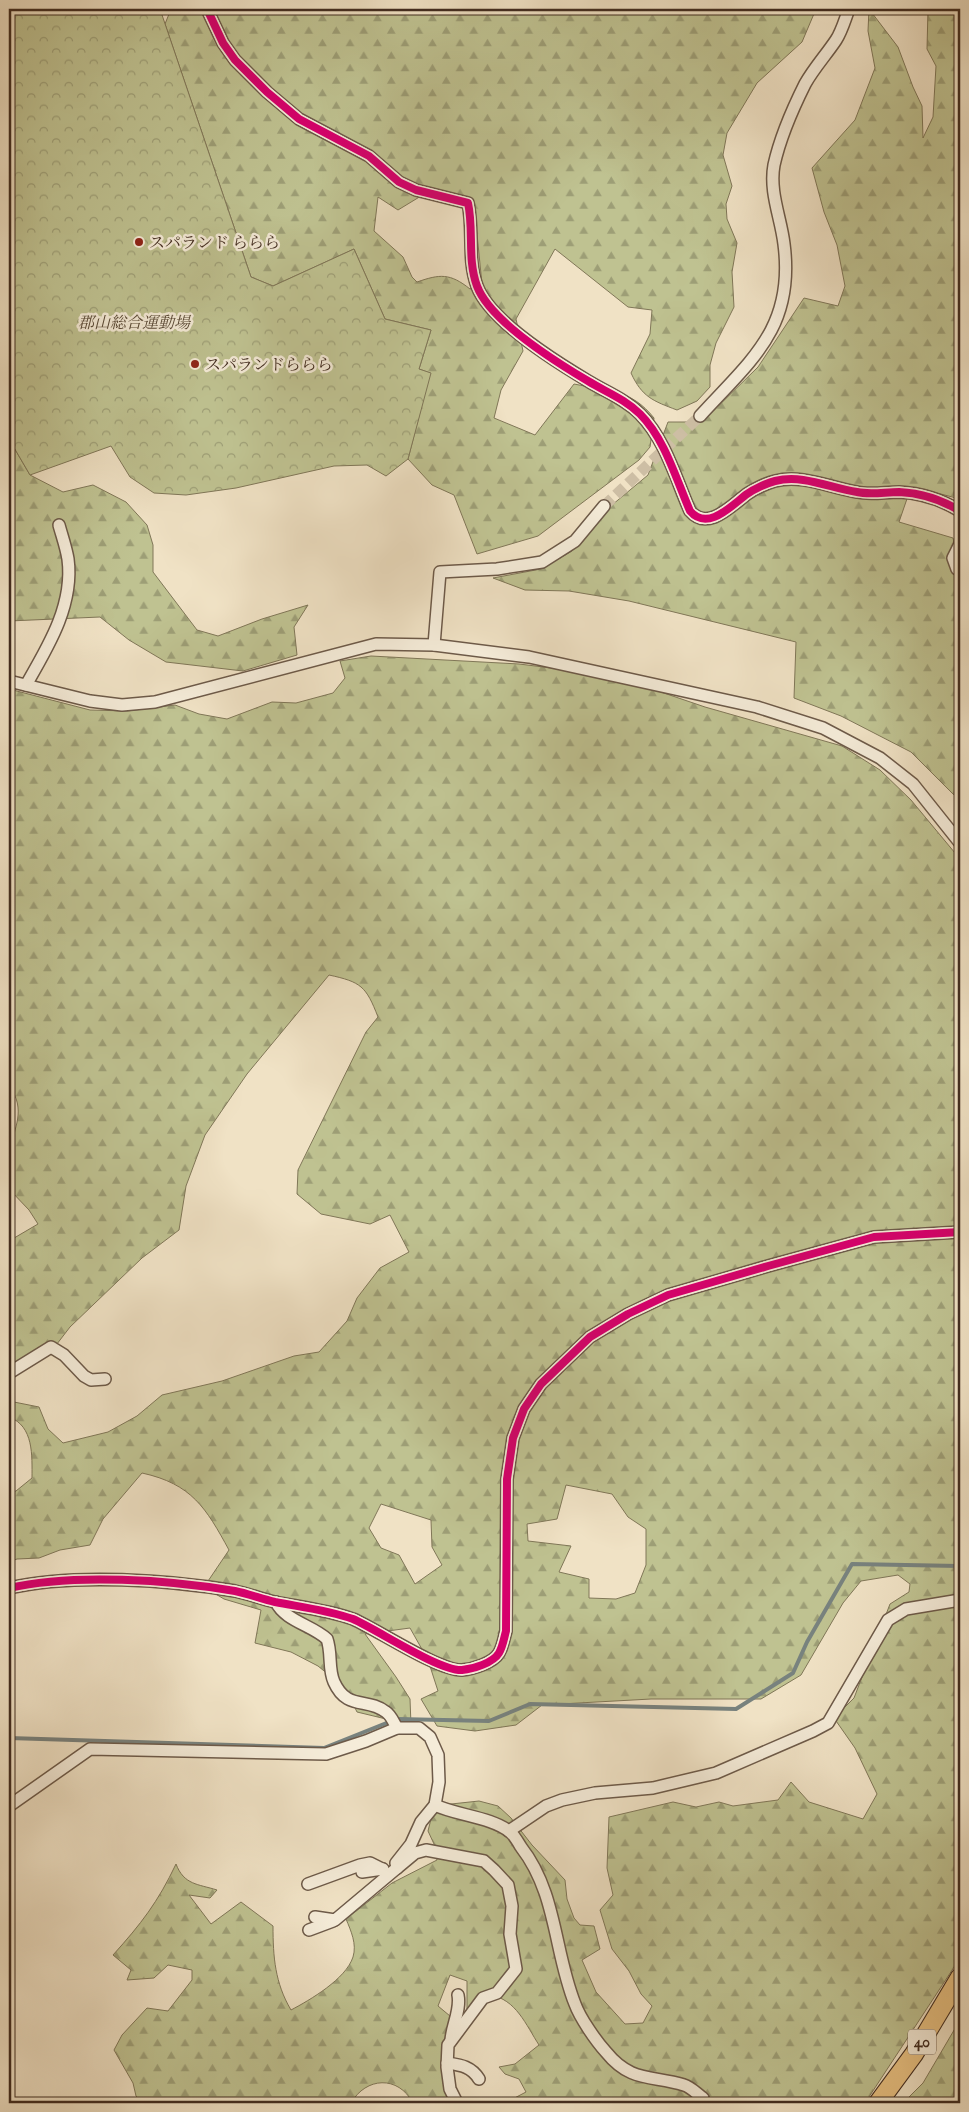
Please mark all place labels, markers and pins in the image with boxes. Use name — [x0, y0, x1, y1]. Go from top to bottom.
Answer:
place label: スパランド ららら — [149, 233, 280, 253]
marker: スパランド ららら — [133, 236, 145, 248]
place label: スパランドららら — [205, 355, 333, 375]
marker: スパランドららら — [189, 358, 201, 370]

